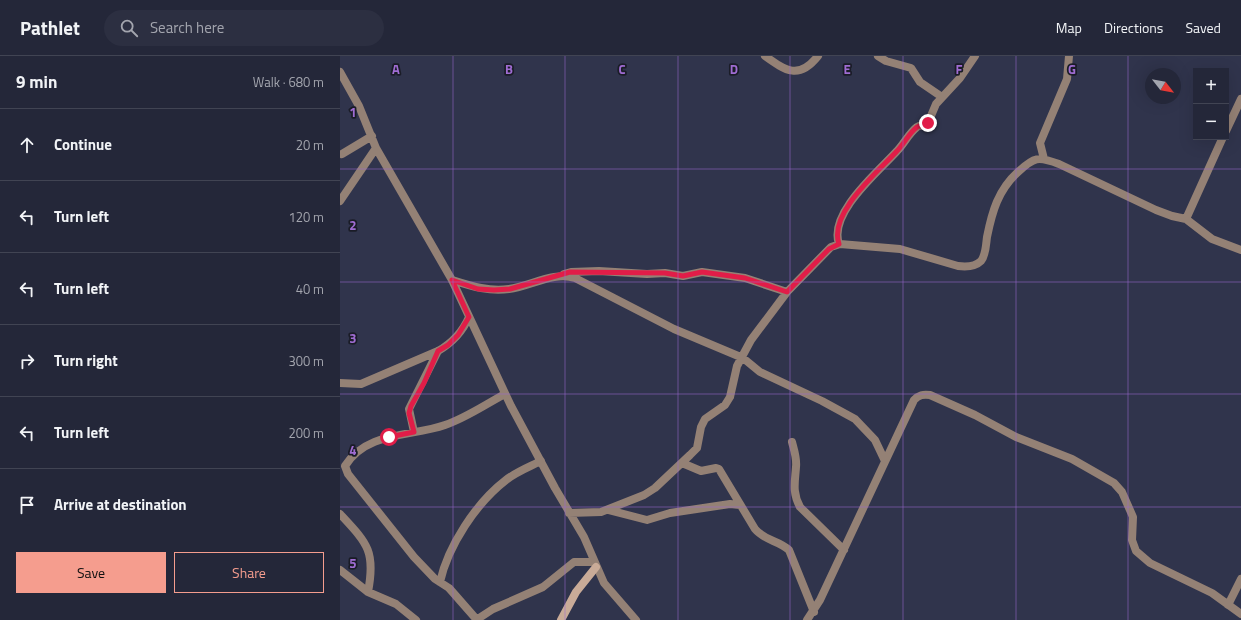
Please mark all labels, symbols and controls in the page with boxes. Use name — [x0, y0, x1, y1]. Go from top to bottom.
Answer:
search box — [104, 10, 384, 46]
text: Pathlet — [20, 13, 80, 42]
text: Search here — [150, 16, 224, 39]
icon: search — [118, 17, 140, 39]
text: Map — [1056, 17, 1082, 38]
text: Directions — [1104, 17, 1163, 38]
text: Saved — [1185, 17, 1221, 38]
text: A — [392, 59, 400, 79]
text: B — [505, 59, 513, 79]
text: C — [618, 59, 626, 79]
text: D — [730, 59, 738, 79]
text: E — [843, 59, 851, 79]
text: F — [956, 59, 963, 79]
text: G — [1068, 59, 1076, 79]
north arrow — [1145, 68, 1181, 104]
map controls — [1193, 68, 1229, 140]
button: + — [1193, 68, 1229, 104]
text: 9 min — [16, 69, 57, 95]
text: Walk · 680 m — [253, 72, 324, 92]
text: 1 — [349, 102, 357, 122]
button: − — [1193, 104, 1229, 140]
route end — [919, 114, 937, 132]
text: Continue — [54, 133, 112, 156]
icon: ahead — [16, 134, 38, 156]
text: 20 m — [296, 135, 324, 155]
text: Turn left — [54, 205, 109, 228]
icon: left — [16, 206, 38, 228]
text: 120 m — [288, 207, 324, 227]
text: 2 — [349, 215, 357, 235]
text: Turn left — [54, 277, 109, 300]
icon: left — [16, 278, 38, 300]
text: 40 m — [296, 279, 324, 299]
text: 3 — [349, 328, 357, 348]
text: Turn right — [54, 349, 118, 372]
icon: right — [16, 350, 38, 372]
text: 300 m — [288, 351, 324, 371]
text: Turn left — [54, 421, 109, 444]
icon: left — [16, 422, 38, 444]
text: 200 m — [288, 423, 324, 443]
route start — [380, 428, 398, 446]
text: 4 — [349, 440, 357, 460]
text: Arrive at destination — [54, 493, 187, 516]
icon: arrive — [16, 494, 38, 516]
button: Save — [16, 552, 166, 593]
button: Share — [174, 552, 324, 593]
text: 5 — [349, 553, 357, 573]

